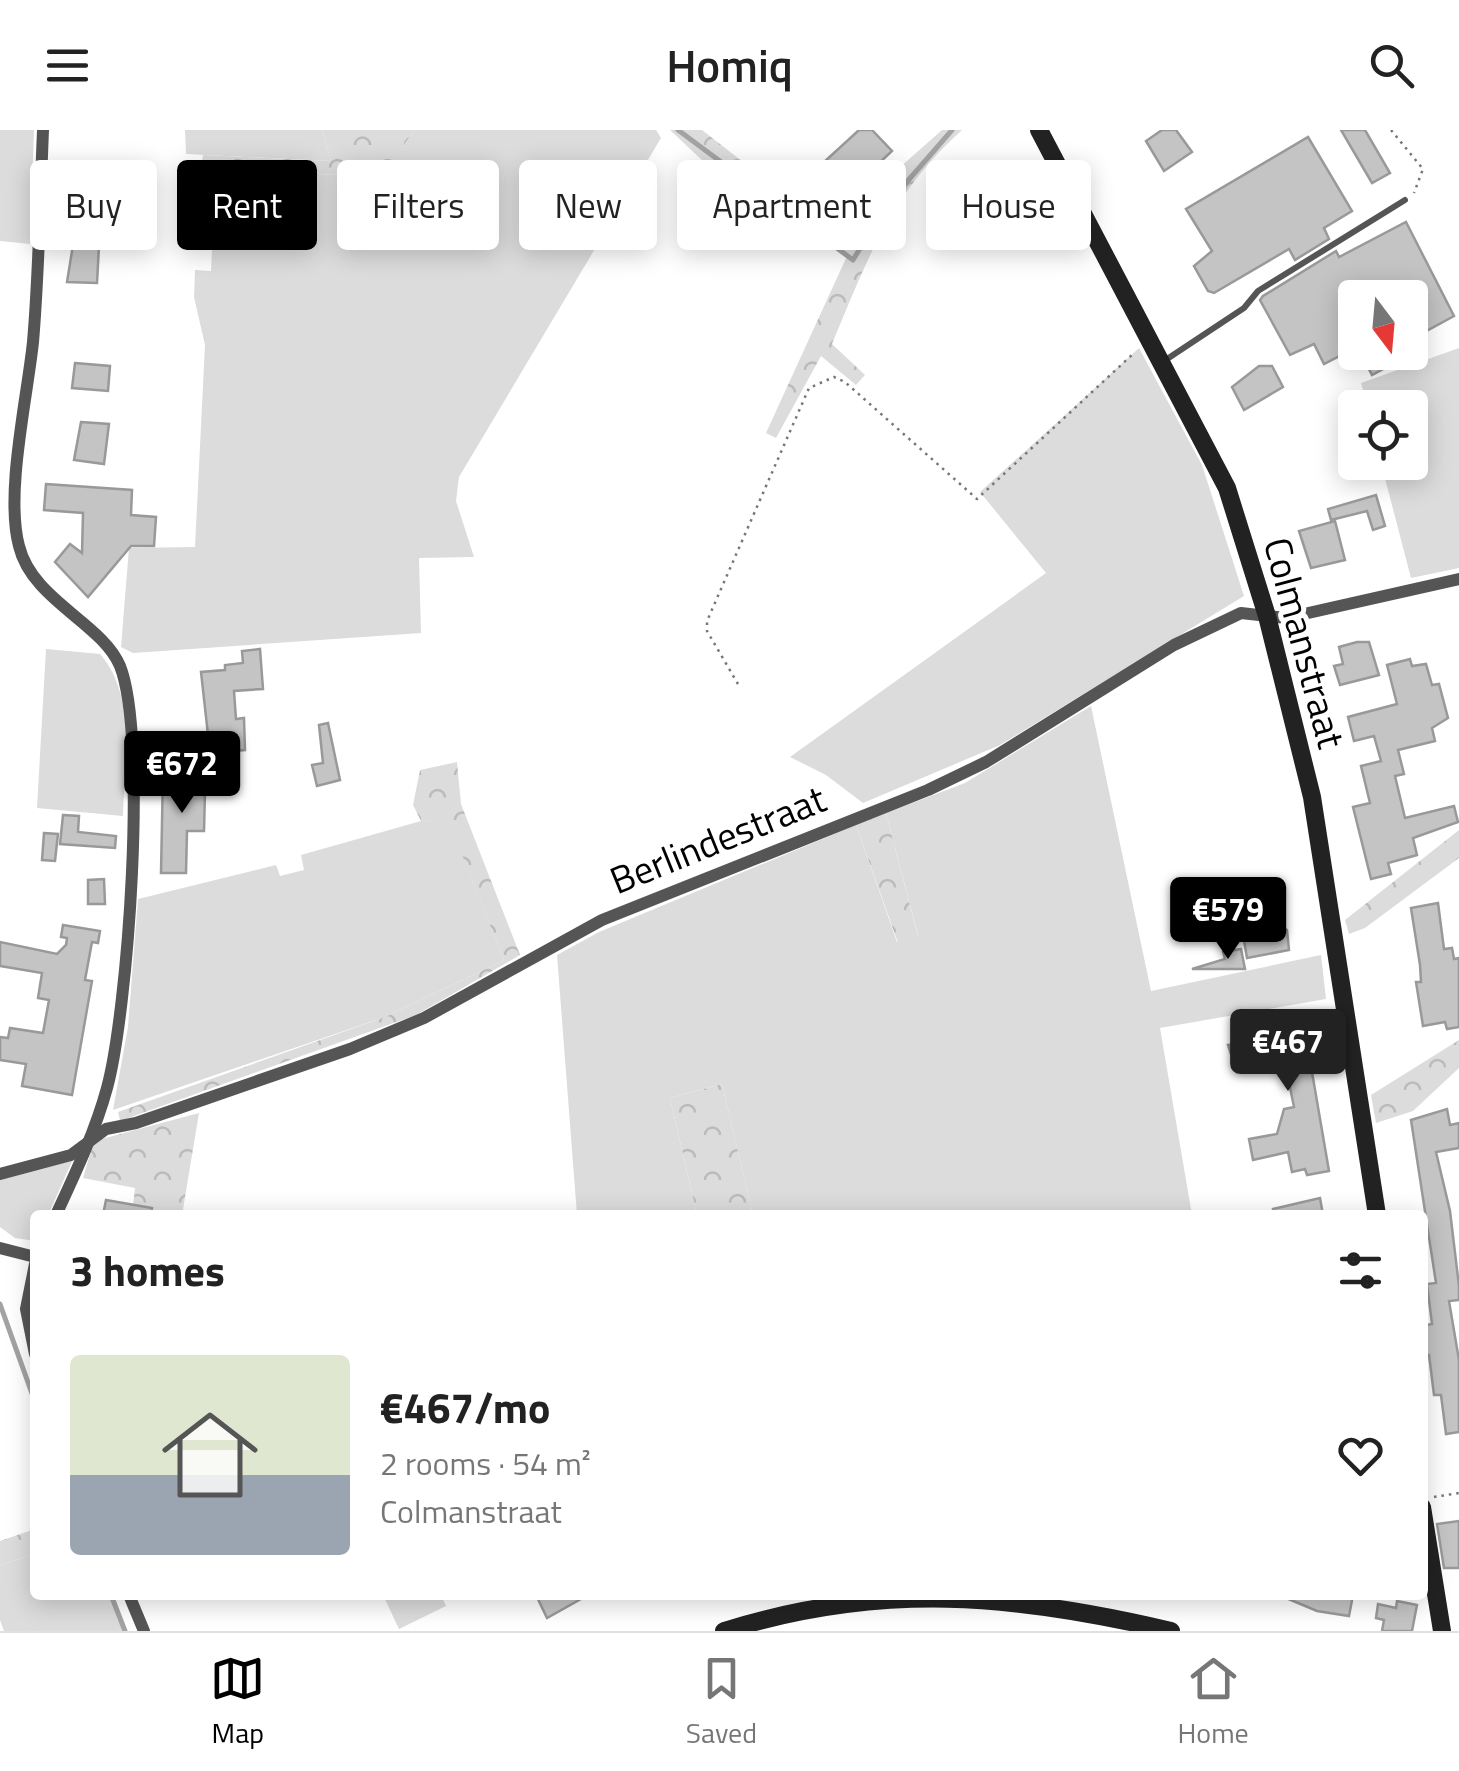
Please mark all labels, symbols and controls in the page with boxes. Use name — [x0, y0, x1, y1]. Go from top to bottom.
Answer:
text: Homiq — [666, 31, 793, 99]
icon: menu — [40, 38, 95, 93]
icon: search — [1364, 38, 1419, 93]
chip: Buy — [30, 160, 157, 250]
chip: Rent — [177, 160, 317, 250]
chip: Filters — [337, 160, 499, 250]
chip: New — [519, 160, 657, 250]
chip: Apartment — [677, 160, 906, 250]
chip: House — [926, 160, 1091, 250]
north arrow — [1338, 280, 1428, 370]
map controls — [1338, 280, 1428, 480]
button: locate — [1338, 390, 1428, 480]
street label: Colmanstraat — [1249, 531, 1361, 755]
pin: €672 — [123, 731, 241, 816]
text: €672 — [146, 739, 218, 787]
street label: Berlindestraat — [601, 769, 834, 909]
pin: €579 — [1169, 877, 1287, 962]
text: €579 — [1192, 885, 1264, 933]
pin: €467 — [1229, 1009, 1347, 1094]
text: €467 — [1252, 1017, 1324, 1065]
text: 3 homes — [70, 1238, 225, 1302]
icon: filters — [1333, 1243, 1388, 1298]
text: €467/mo — [380, 1375, 550, 1439]
icon: home — [150, 1395, 270, 1515]
icon: heart — [1333, 1428, 1388, 1483]
text: 2 rooms · 54 m² — [380, 1439, 591, 1487]
text: Colmanstraat — [380, 1487, 562, 1535]
tab: Map — [210, 1651, 265, 1754]
tab: Saved — [686, 1651, 757, 1754]
tab: Home — [1178, 1651, 1249, 1754]

